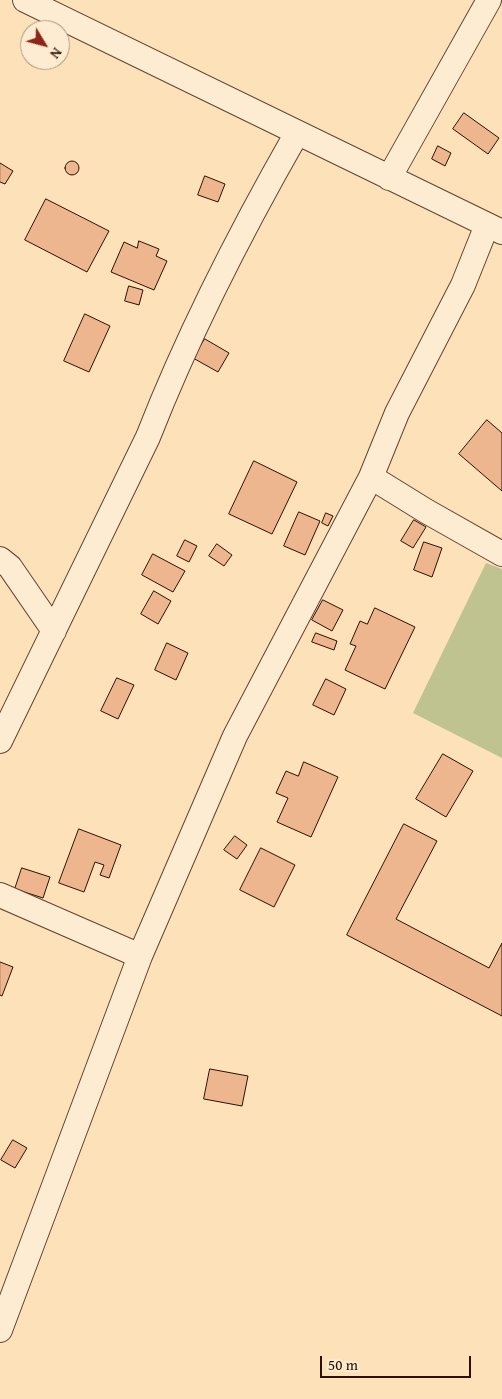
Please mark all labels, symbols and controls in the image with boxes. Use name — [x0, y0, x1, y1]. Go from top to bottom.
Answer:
north arrow — [20, 20, 70, 70]
text: N — [45, 44, 67, 63]
scale bar — [322, 1346, 473, 1378]
text: 50 m — [328, 1354, 358, 1375]

